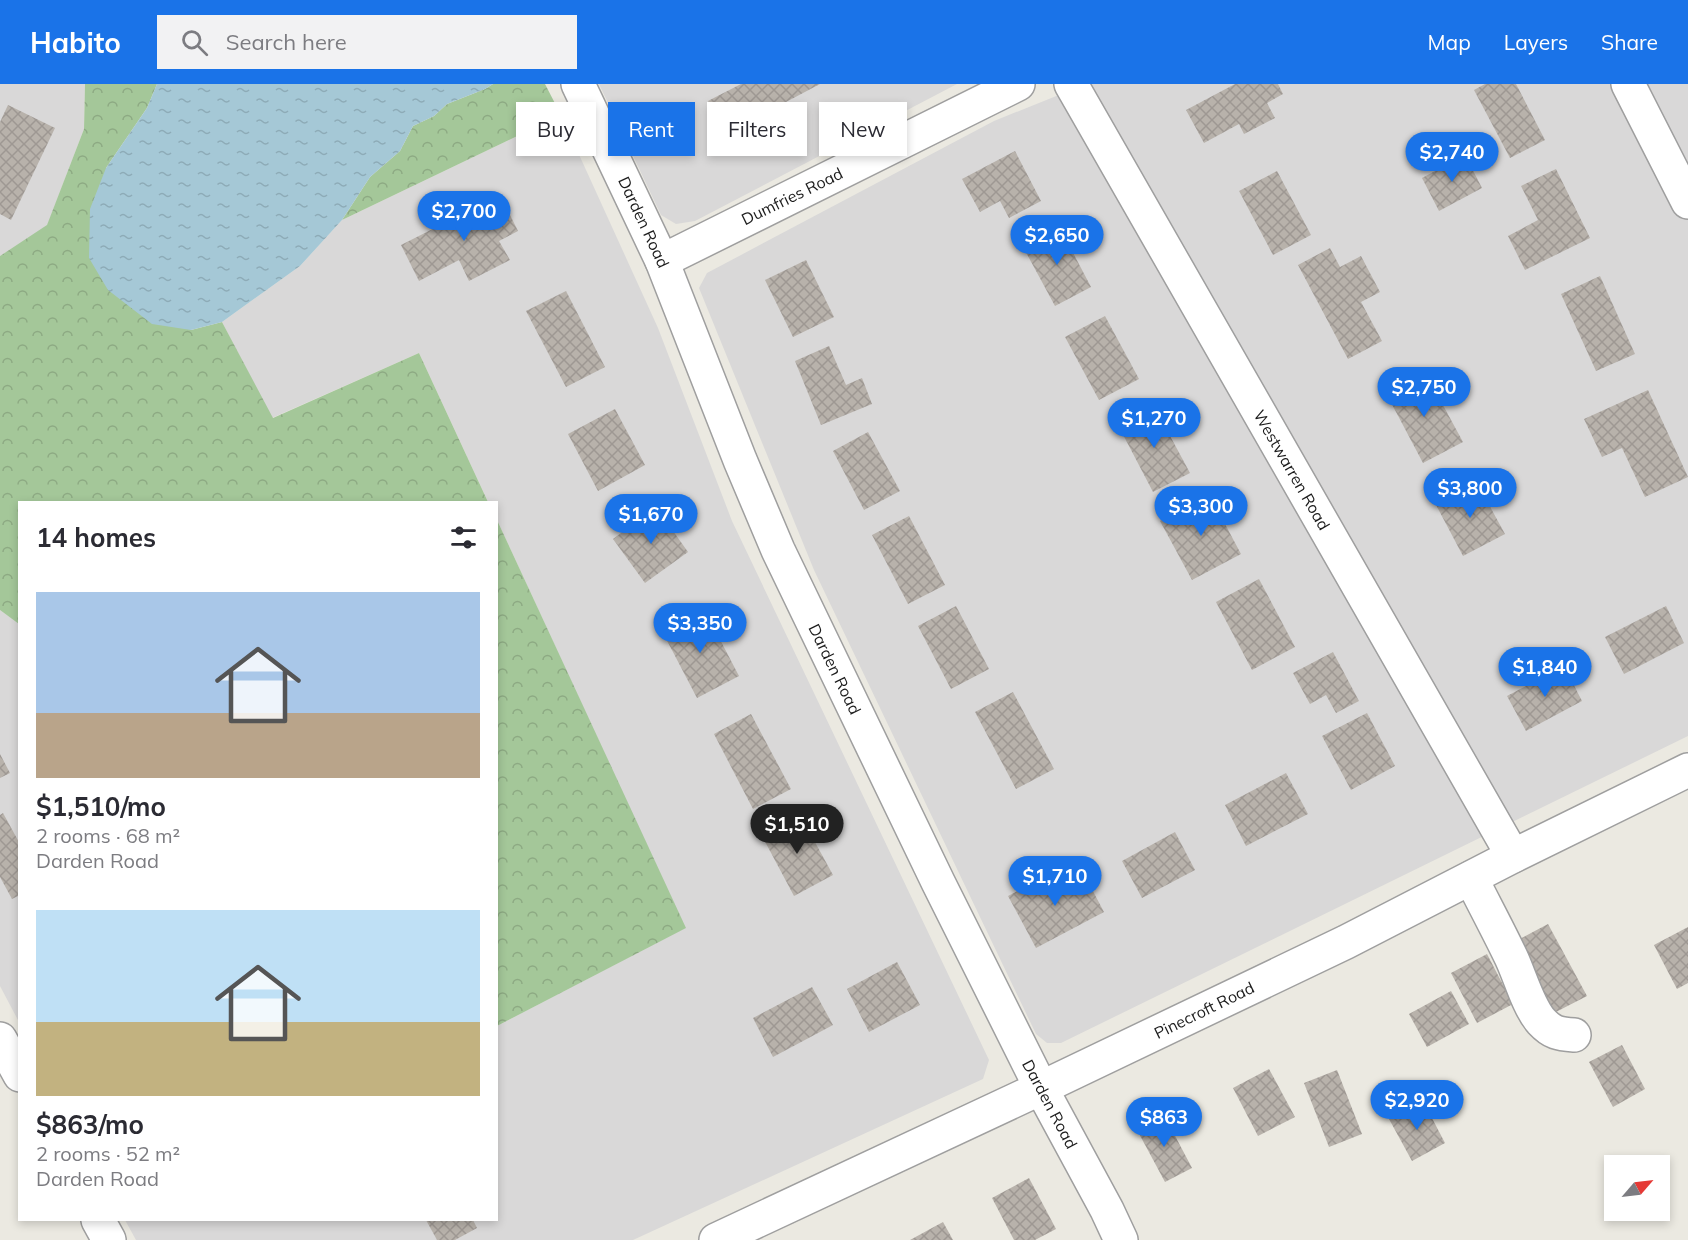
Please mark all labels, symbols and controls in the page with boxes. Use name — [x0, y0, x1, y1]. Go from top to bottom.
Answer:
search box — [157, 15, 577, 69]
text: Habito — [30, 25, 121, 60]
icon: search — [178, 26, 211, 59]
text: Search here — [226, 28, 347, 56]
text: Map — [1428, 29, 1471, 55]
text: Layers — [1504, 29, 1568, 55]
text: Share — [1601, 29, 1658, 55]
chip: Buy — [516, 102, 596, 156]
chip: Rent — [608, 102, 695, 156]
chip: Filters — [707, 102, 807, 156]
chip: New — [819, 102, 907, 156]
pin: $2,740 — [1403, 132, 1501, 183]
text: $2,740 — [1420, 139, 1484, 164]
street label: Dumfries Road — [738, 163, 846, 229]
street label: Darden Road — [614, 173, 674, 271]
pin: $2,700 — [415, 191, 513, 242]
text: $2,700 — [432, 198, 496, 223]
pin: $2,650 — [1008, 215, 1106, 266]
text: $2,650 — [1025, 222, 1089, 247]
pin: $2,750 — [1375, 367, 1473, 418]
text: $2,750 — [1392, 374, 1456, 399]
pin: $1,270 — [1105, 398, 1203, 449]
text: $1,270 — [1122, 405, 1186, 430]
street label: Westwarren Road — [1249, 406, 1335, 534]
pin: $3,800 — [1421, 468, 1519, 519]
text: $3,800 — [1438, 475, 1502, 500]
pin: $3,300 — [1152, 486, 1250, 537]
text: $3,300 — [1169, 493, 1233, 518]
pin: $1,670 — [602, 494, 700, 545]
text: $1,670 — [619, 501, 683, 526]
text: 14 homes — [36, 521, 156, 554]
icon: filters — [447, 521, 480, 554]
pin: $3,350 — [651, 603, 749, 654]
text: $3,350 — [668, 610, 732, 635]
street label: Darden Road — [804, 620, 866, 718]
icon: home — [204, 631, 312, 739]
pin: $1,840 — [1496, 647, 1594, 698]
text: $1,840 — [1513, 654, 1577, 679]
text: $1,510/mo — [36, 790, 166, 823]
pin: $1,510 — [748, 804, 846, 855]
text: $1,510 — [765, 811, 829, 836]
text: 2 rooms · 68 m² — [36, 823, 180, 848]
text: Darden Road — [36, 848, 159, 873]
pin: $1,710 — [1006, 856, 1104, 907]
text: $1,710 — [1023, 863, 1087, 888]
icon: home — [204, 949, 312, 1057]
street label: Pinecroft Road — [1151, 977, 1257, 1043]
street label: Darden Road — [1018, 1056, 1082, 1152]
pin: $2,920 — [1368, 1080, 1466, 1131]
text: $2,920 — [1385, 1087, 1449, 1112]
pin: $863 — [1128, 1097, 1200, 1148]
text: $863 — [1140, 1104, 1188, 1129]
text: $863/mo — [36, 1108, 144, 1141]
text: 2 rooms · 52 m² — [36, 1141, 180, 1166]
north arrow — [1604, 1155, 1670, 1221]
map controls — [1604, 1155, 1670, 1221]
text: Darden Road — [36, 1166, 159, 1191]

